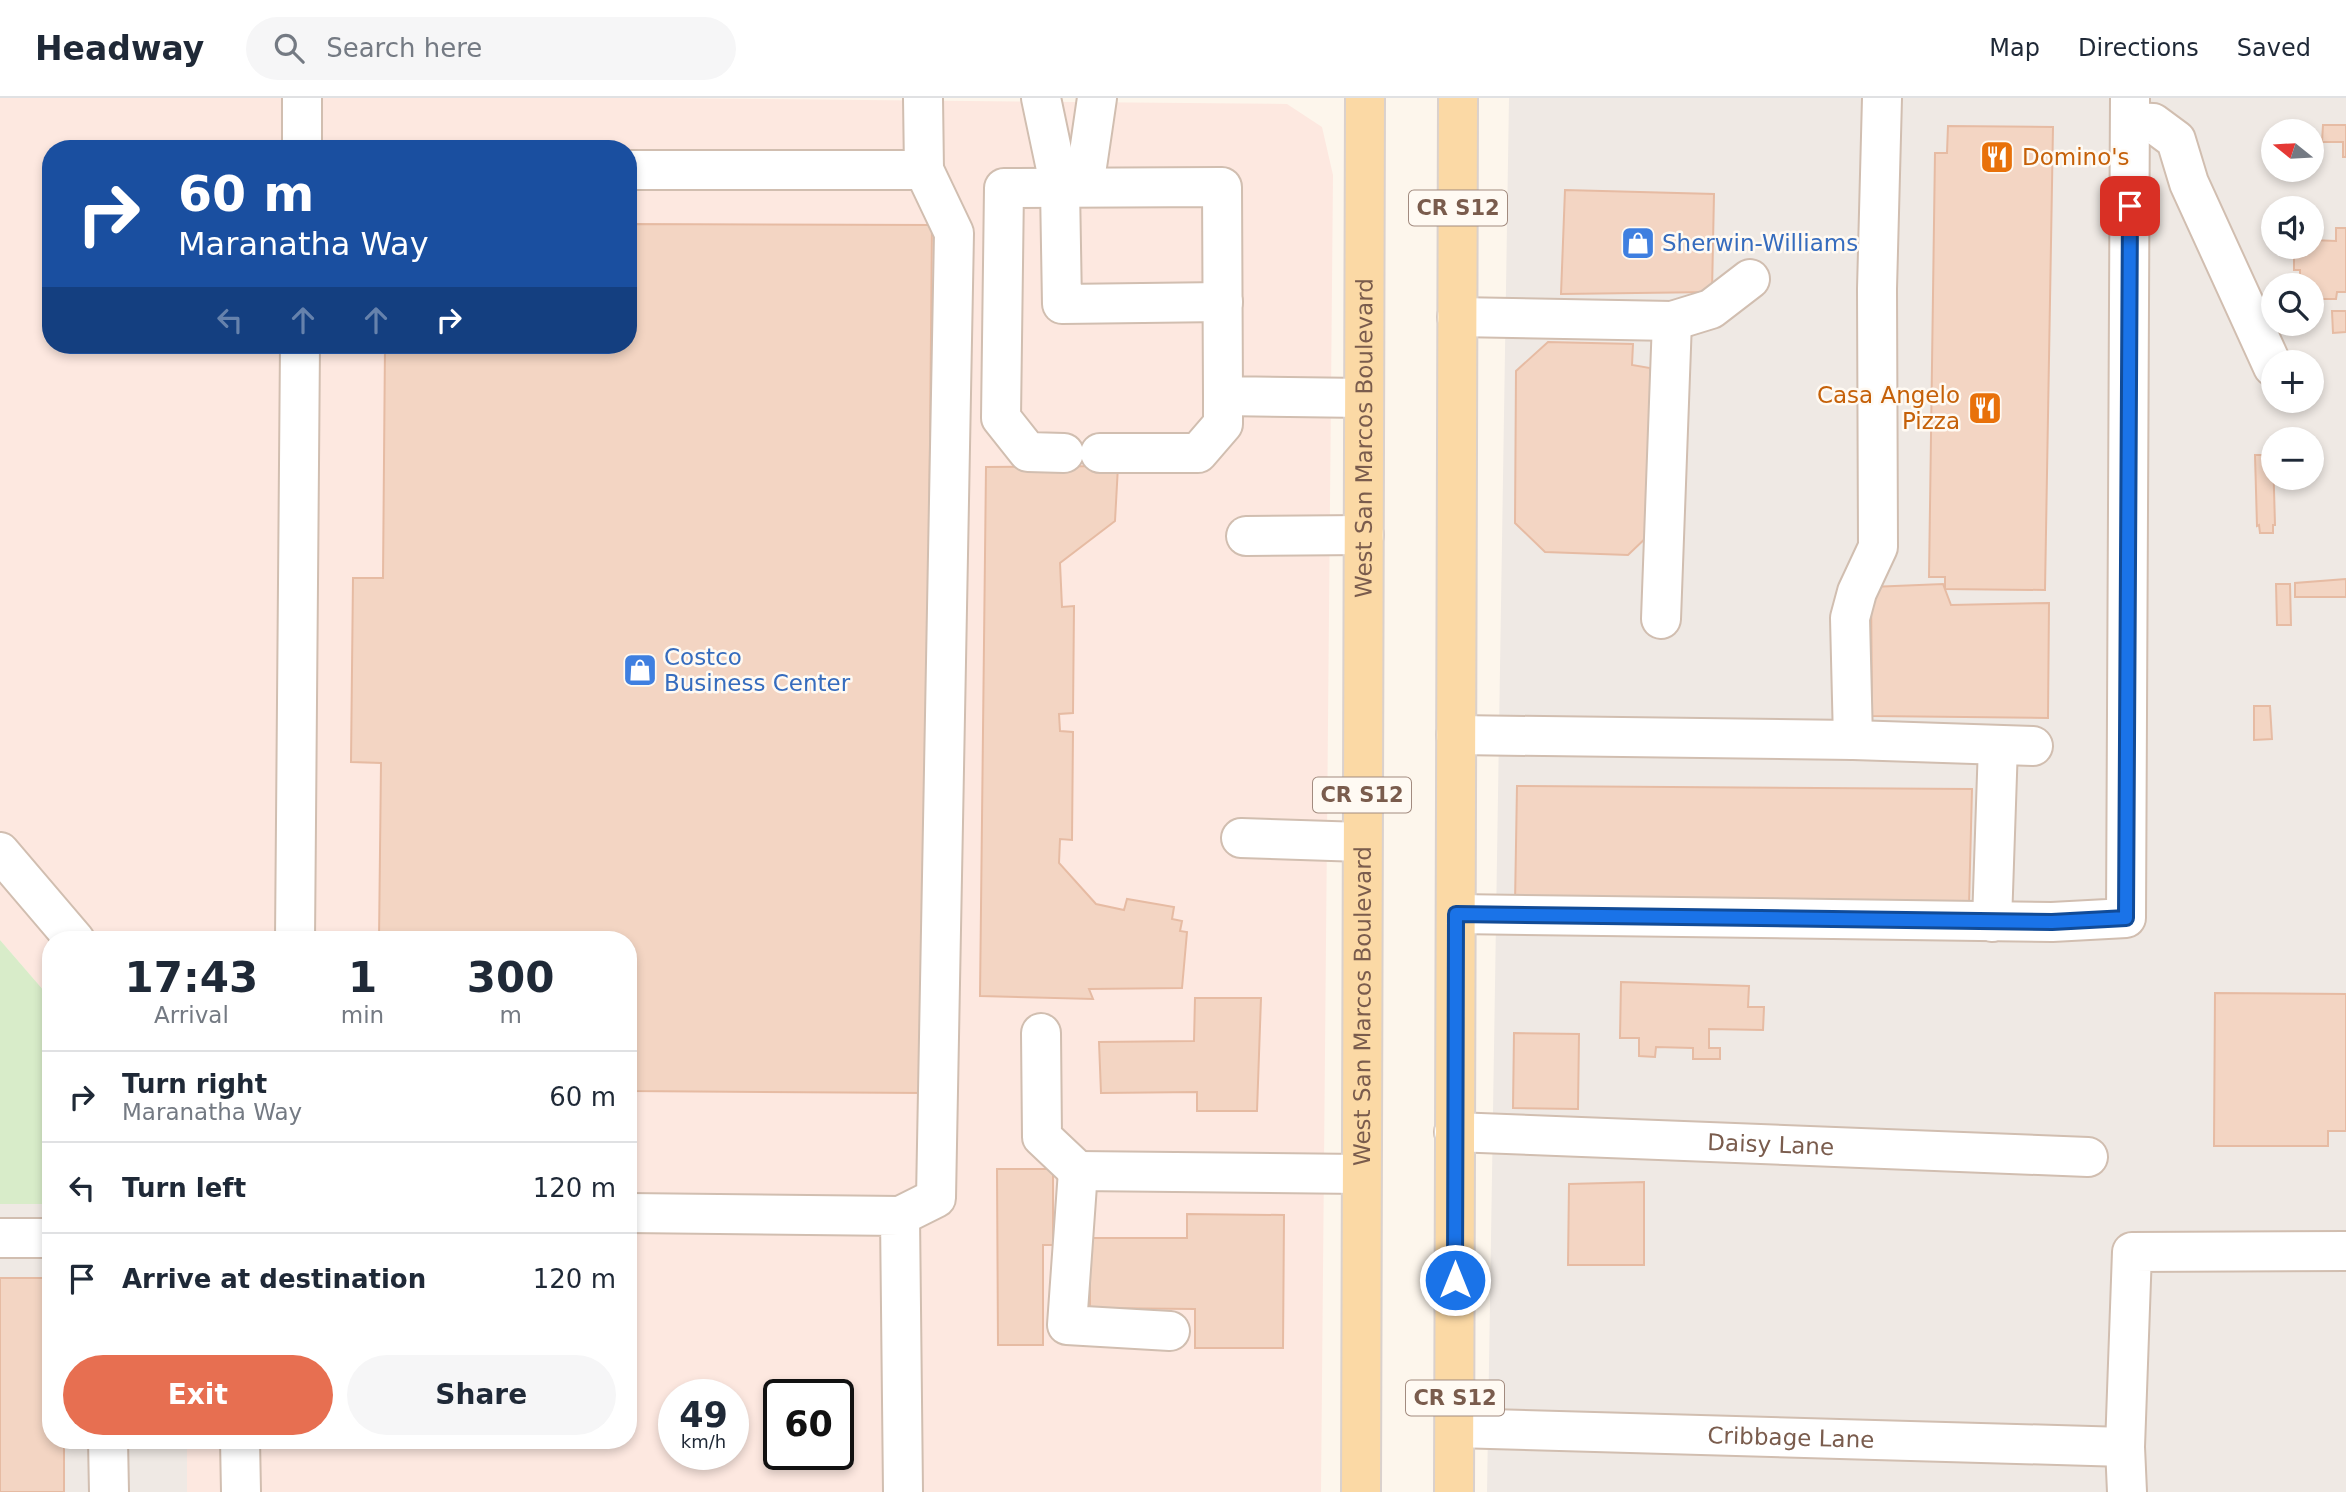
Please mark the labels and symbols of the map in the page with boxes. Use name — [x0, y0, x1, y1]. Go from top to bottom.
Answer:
north arrow — [2261, 119, 2324, 182]
restaurant icon: Domino's — [1978, 138, 2016, 176]
place label: Domino's — [2022, 144, 2130, 170]
pin — [2100, 176, 2160, 236]
road number: CR S12 — [1409, 190, 1507, 226]
shop icon: Sherwin-Williams — [1619, 224, 1657, 262]
place label: Sherwin-Williams — [1662, 230, 1858, 256]
street label: West San Marcos Boulevard — [1351, 278, 1377, 598]
place label: Casa Angelo Pizza — [1817, 382, 1960, 434]
restaurant icon: Casa Angelo Pizza — [1966, 389, 2004, 427]
place label: Costco Business Center — [664, 644, 851, 696]
shop icon: Costco Business Center — [621, 651, 659, 689]
road number: CR S12 — [1313, 778, 1411, 812]
street label: West San Marcos Boulevard — [1349, 846, 1376, 1166]
street label: Daisy Lane — [1707, 1129, 1835, 1160]
position arrow — [1418, 1243, 1492, 1317]
speed limit sign: 60 — [763, 1379, 854, 1470]
road number: CR S12 — [1406, 1380, 1504, 1416]
street label: Cribbage Lane — [1707, 1422, 1875, 1453]

